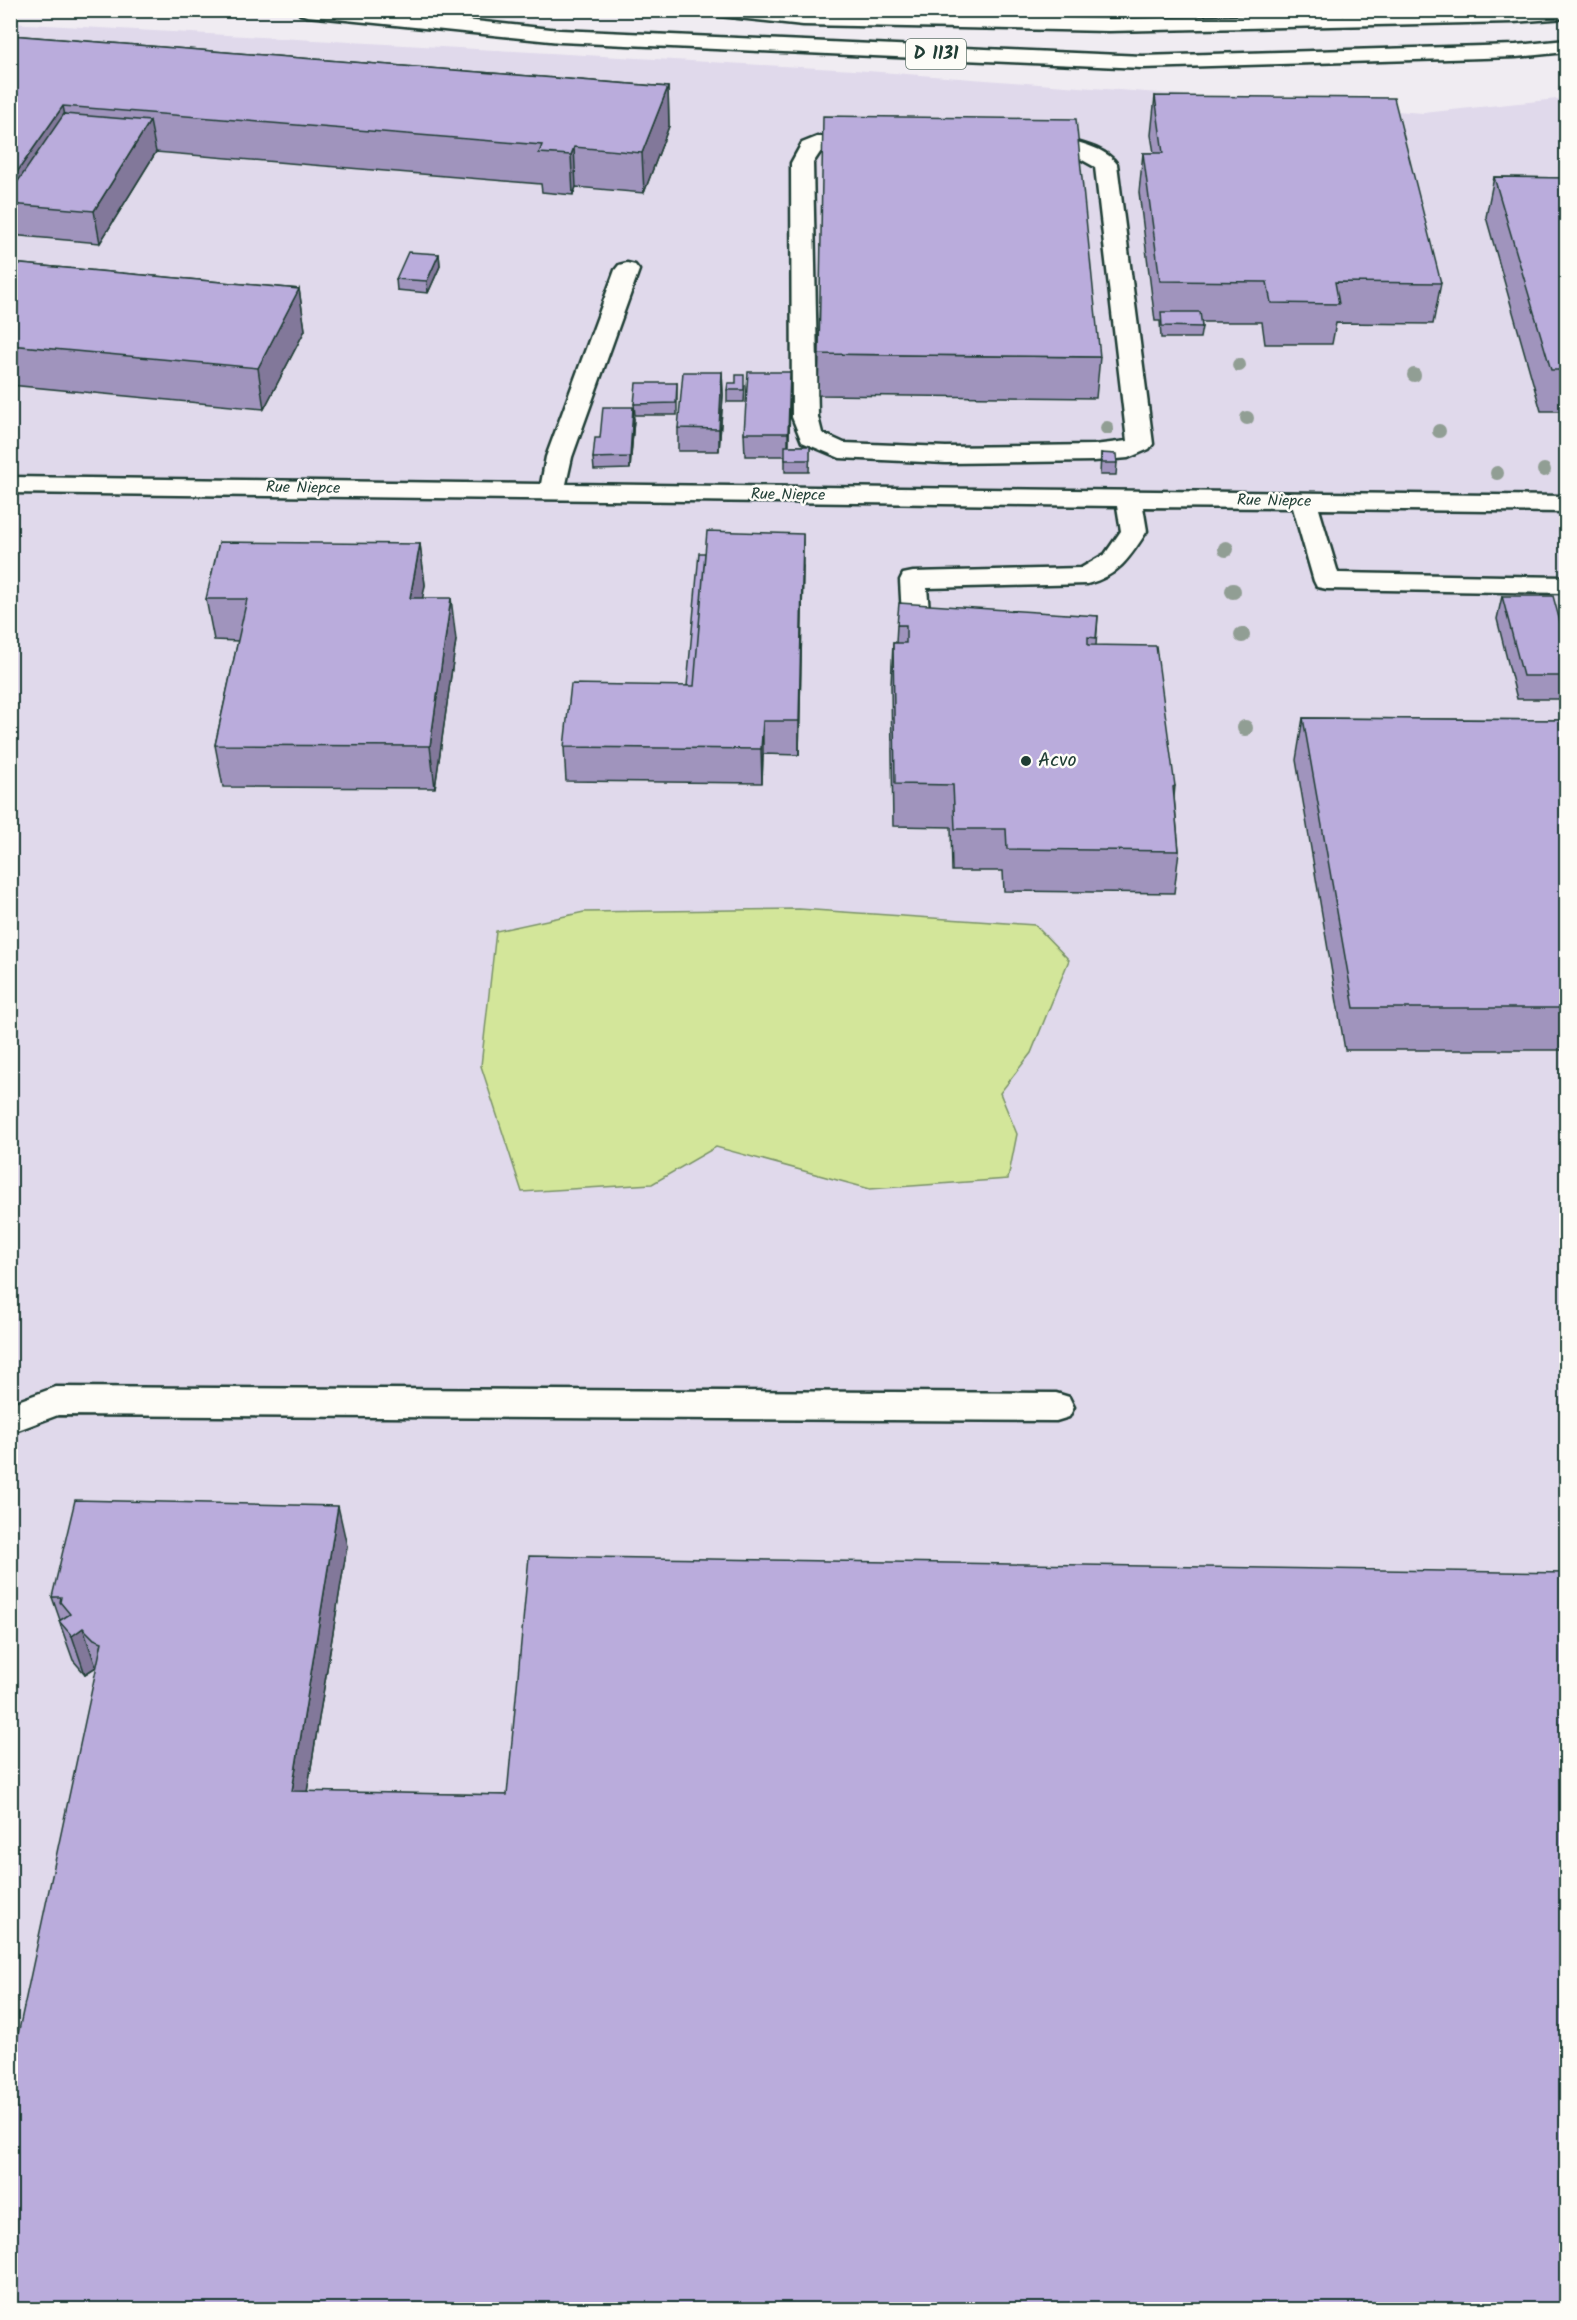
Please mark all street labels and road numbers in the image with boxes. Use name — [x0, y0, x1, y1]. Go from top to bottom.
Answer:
road number: D 1131 — [906, 39, 966, 69]
street label: Rue Niepce — [266, 475, 340, 501]
street label: Rue Niepce — [751, 482, 825, 508]
street label: Rue Niepce — [1237, 488, 1311, 514]

